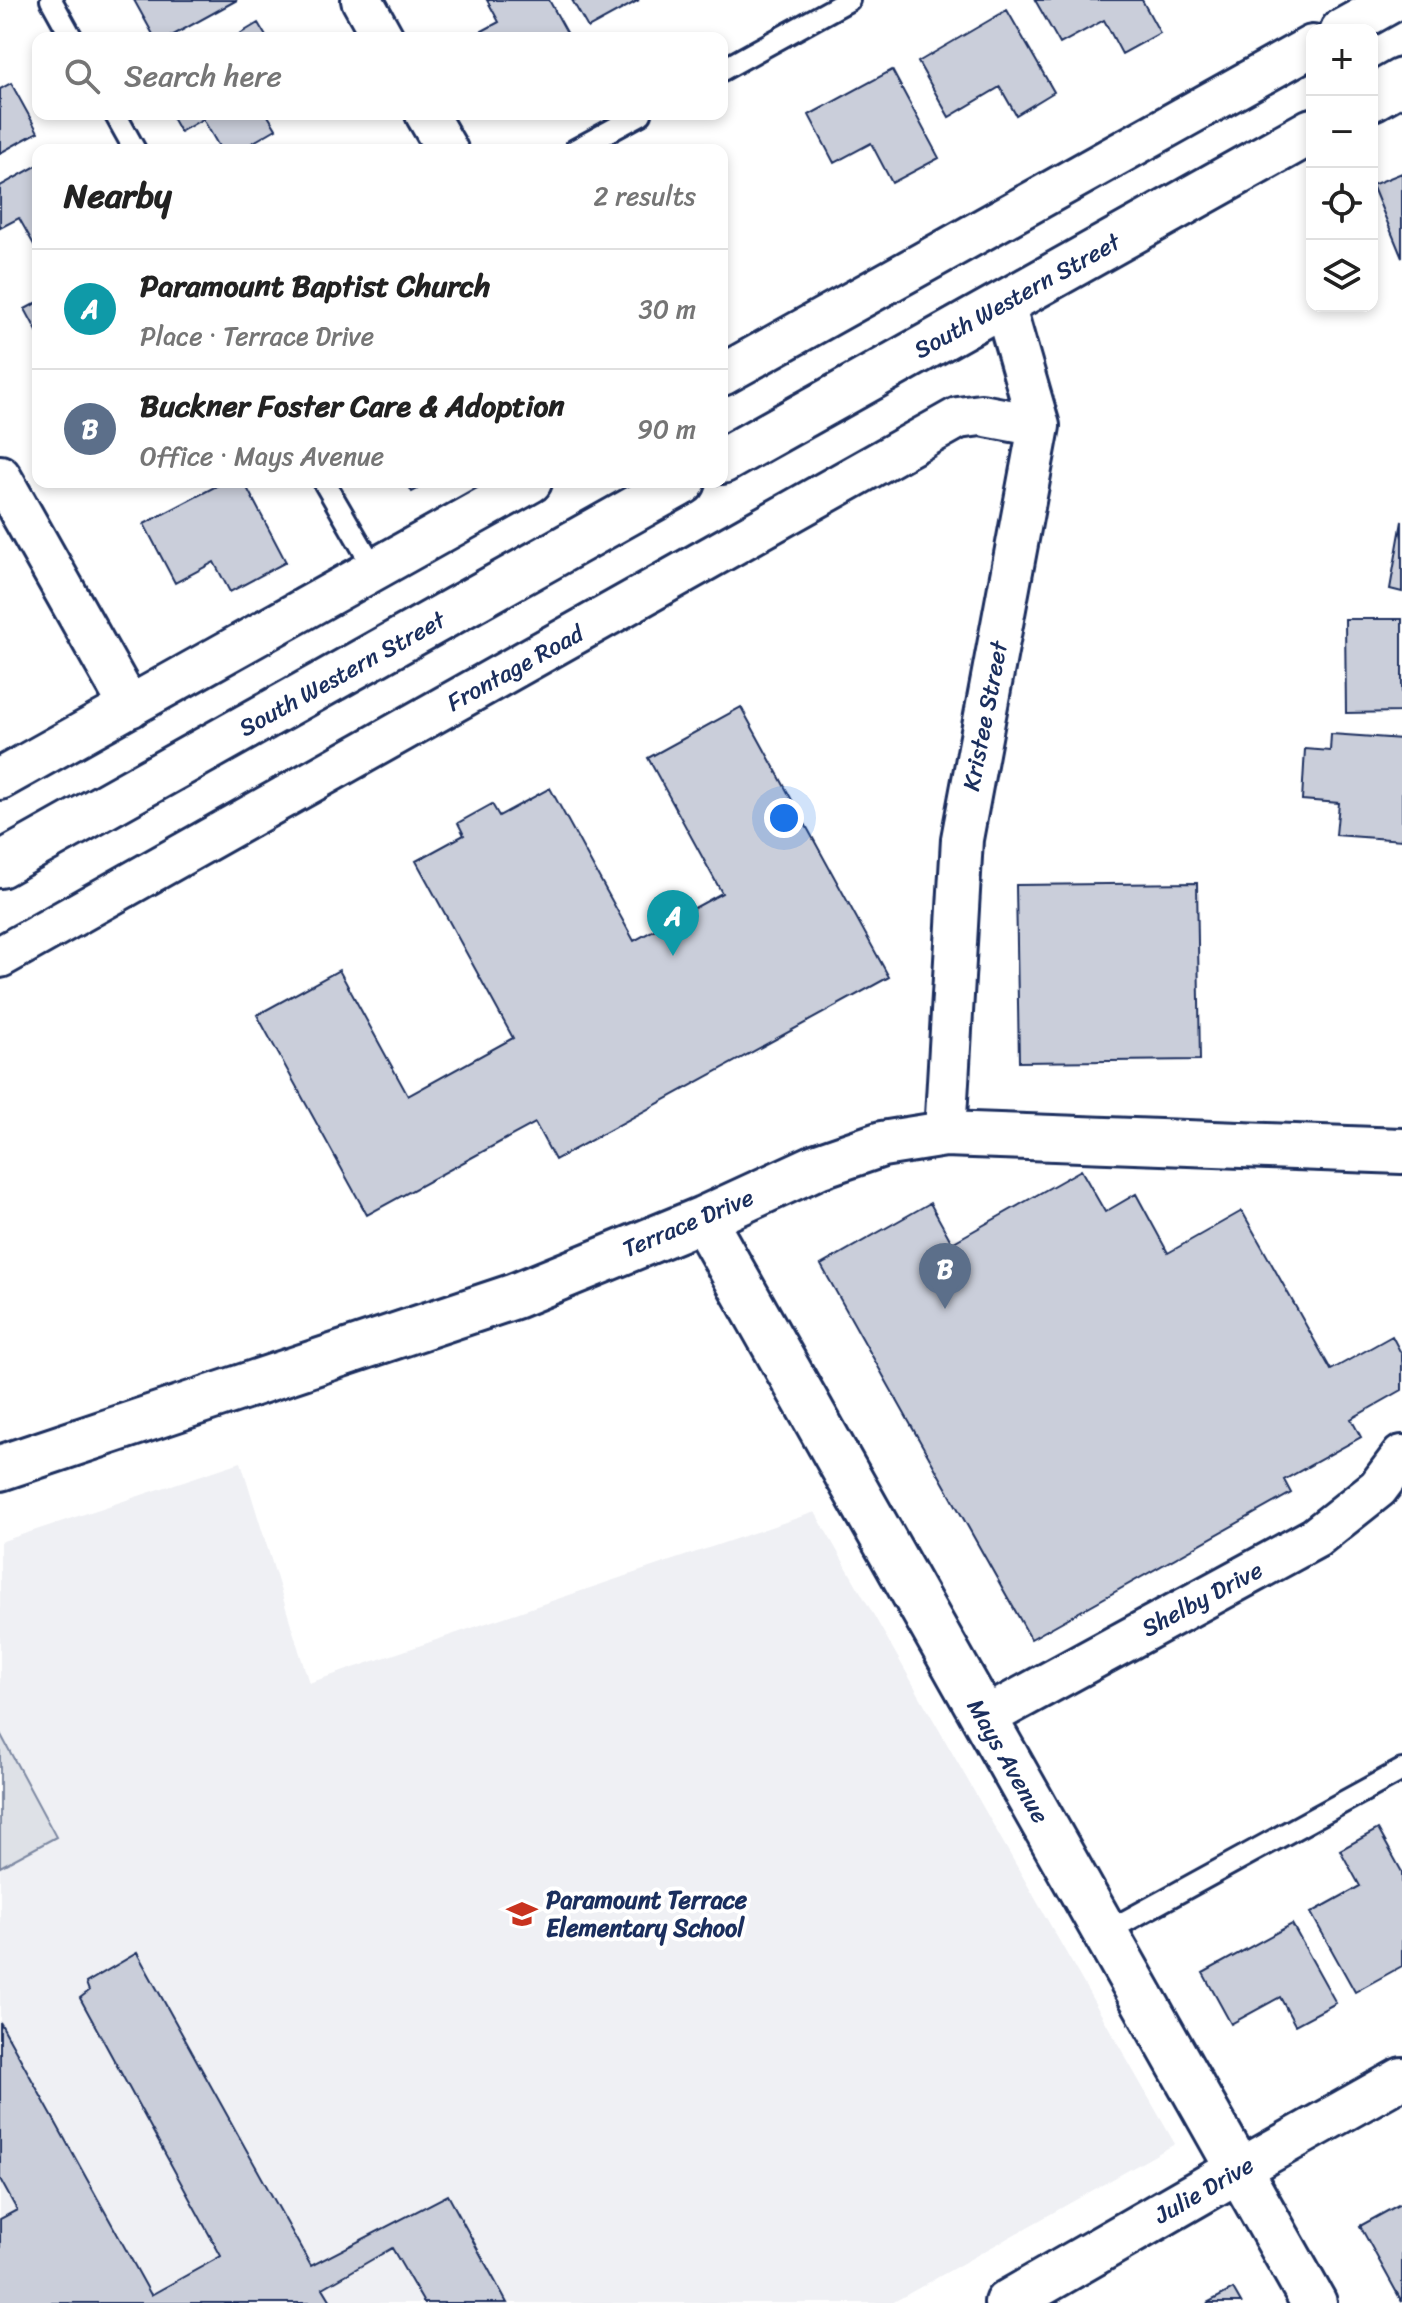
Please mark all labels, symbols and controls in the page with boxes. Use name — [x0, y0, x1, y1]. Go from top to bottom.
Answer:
map controls — [1306, 24, 1378, 312]
button: + — [1306, 24, 1378, 96]
search box — [32, 32, 728, 120]
text: Search here — [124, 49, 282, 103]
icon: search — [60, 54, 104, 98]
button: − — [1306, 96, 1378, 168]
text: Nearby — [64, 166, 172, 226]
button: locate — [1306, 168, 1378, 240]
text: 2 results — [594, 173, 696, 219]
street label: South Western Street — [906, 221, 1130, 370]
button: layers — [1306, 240, 1378, 312]
text: Paramount Baptist Church — [140, 259, 490, 313]
text: A — [81, 286, 99, 332]
text: 30 m — [639, 286, 696, 332]
text: Place · Terrace Drive — [140, 313, 374, 359]
text: Buckner Foster Care & Adoption — [140, 379, 565, 433]
text: B — [82, 406, 98, 452]
text: 90 m — [637, 406, 696, 452]
text: Office · Mays Avenue — [140, 433, 384, 479]
street label: South Western Street — [231, 599, 455, 748]
street label: Frontage Road — [439, 612, 592, 723]
street label: Kristee Street — [950, 636, 1020, 794]
your location — [764, 798, 804, 838]
pin: A — [647, 890, 699, 956]
street label: Terrace Drive — [616, 1176, 760, 1270]
pin: B — [919, 1243, 971, 1309]
street label: Shelby Drive — [1134, 1549, 1270, 1649]
street label: Mays Avenue — [955, 1690, 1061, 1832]
place label: Paramount Terrace Elementary School — [546, 1879, 748, 1949]
school or university icon: Paramount Terrace Elementary School — [505, 1897, 539, 1931]
street label: Julie Drive — [1145, 2144, 1262, 2236]

